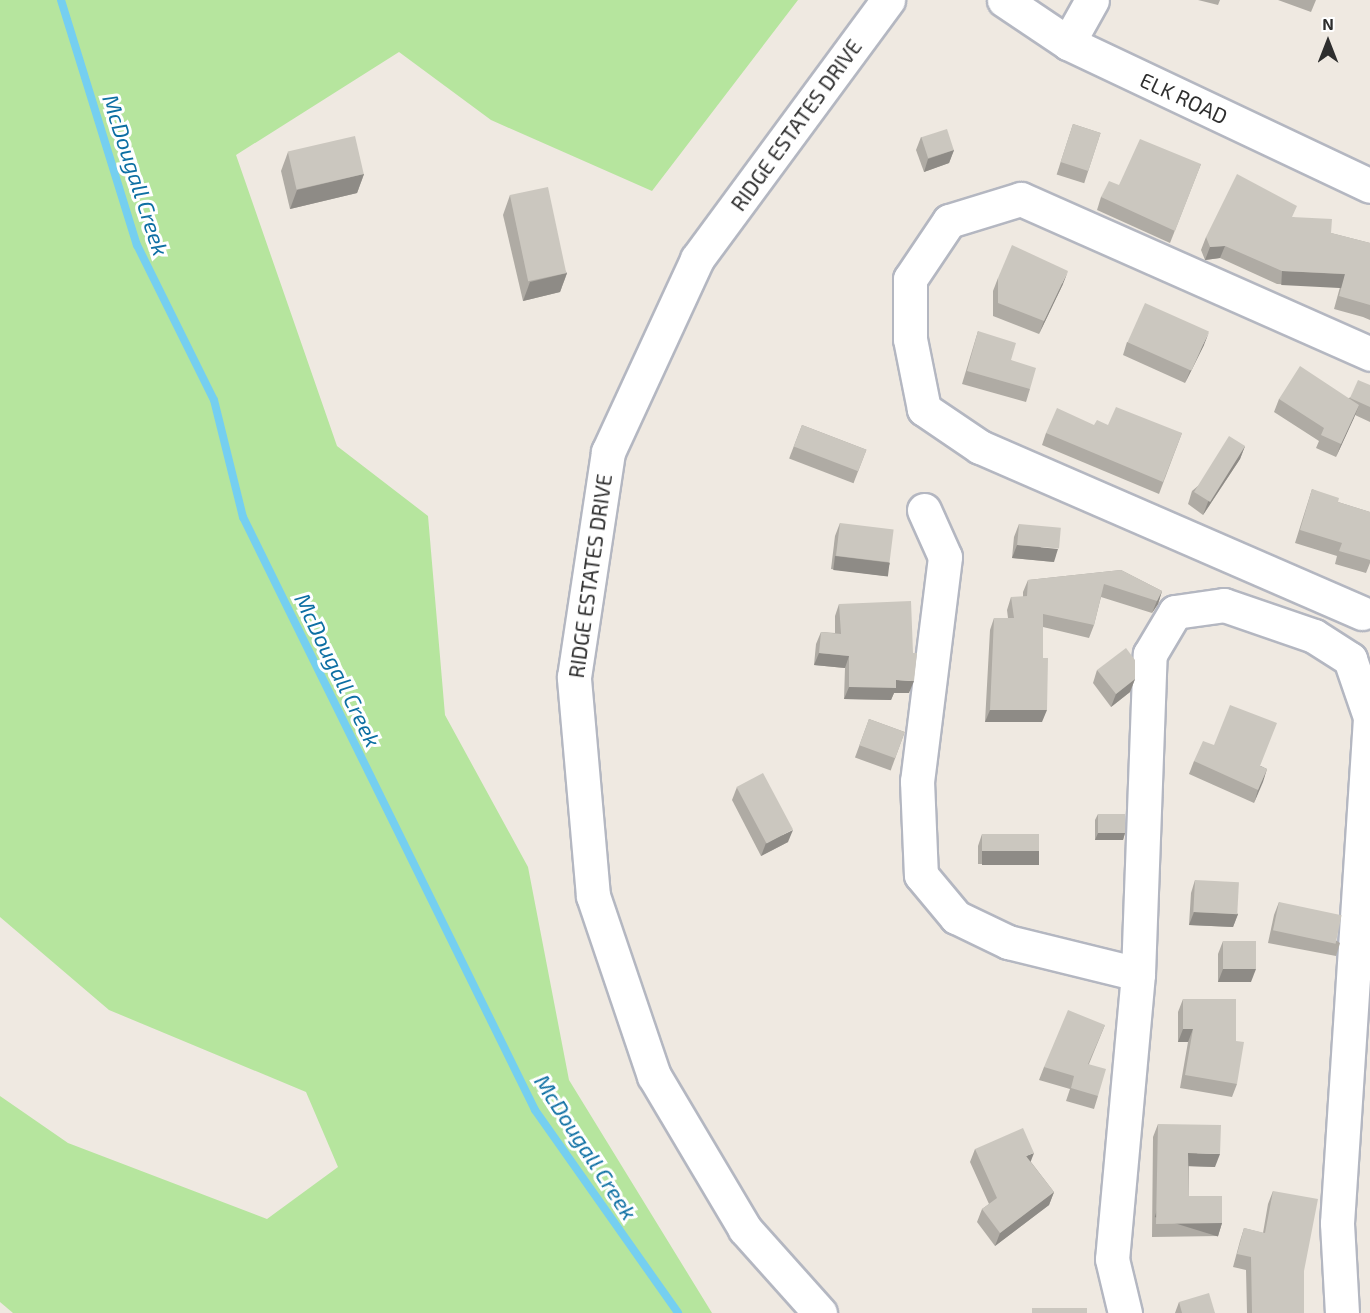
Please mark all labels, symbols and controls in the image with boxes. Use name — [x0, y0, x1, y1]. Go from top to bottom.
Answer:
north arrow — [1298, 12, 1358, 72]
text: N — [1322, 14, 1334, 33]
street label: RIDGE ESTATES DRIVE — [725, 34, 867, 216]
street label: ELK ROAD — [1136, 67, 1232, 129]
water label: McDougall Creek — [97, 91, 175, 259]
street label: RIDGE ESTATES DRIVE — [563, 472, 617, 680]
water label: McDougall Creek — [289, 588, 387, 752]
water label: McDougall Creek — [529, 1069, 643, 1225]

